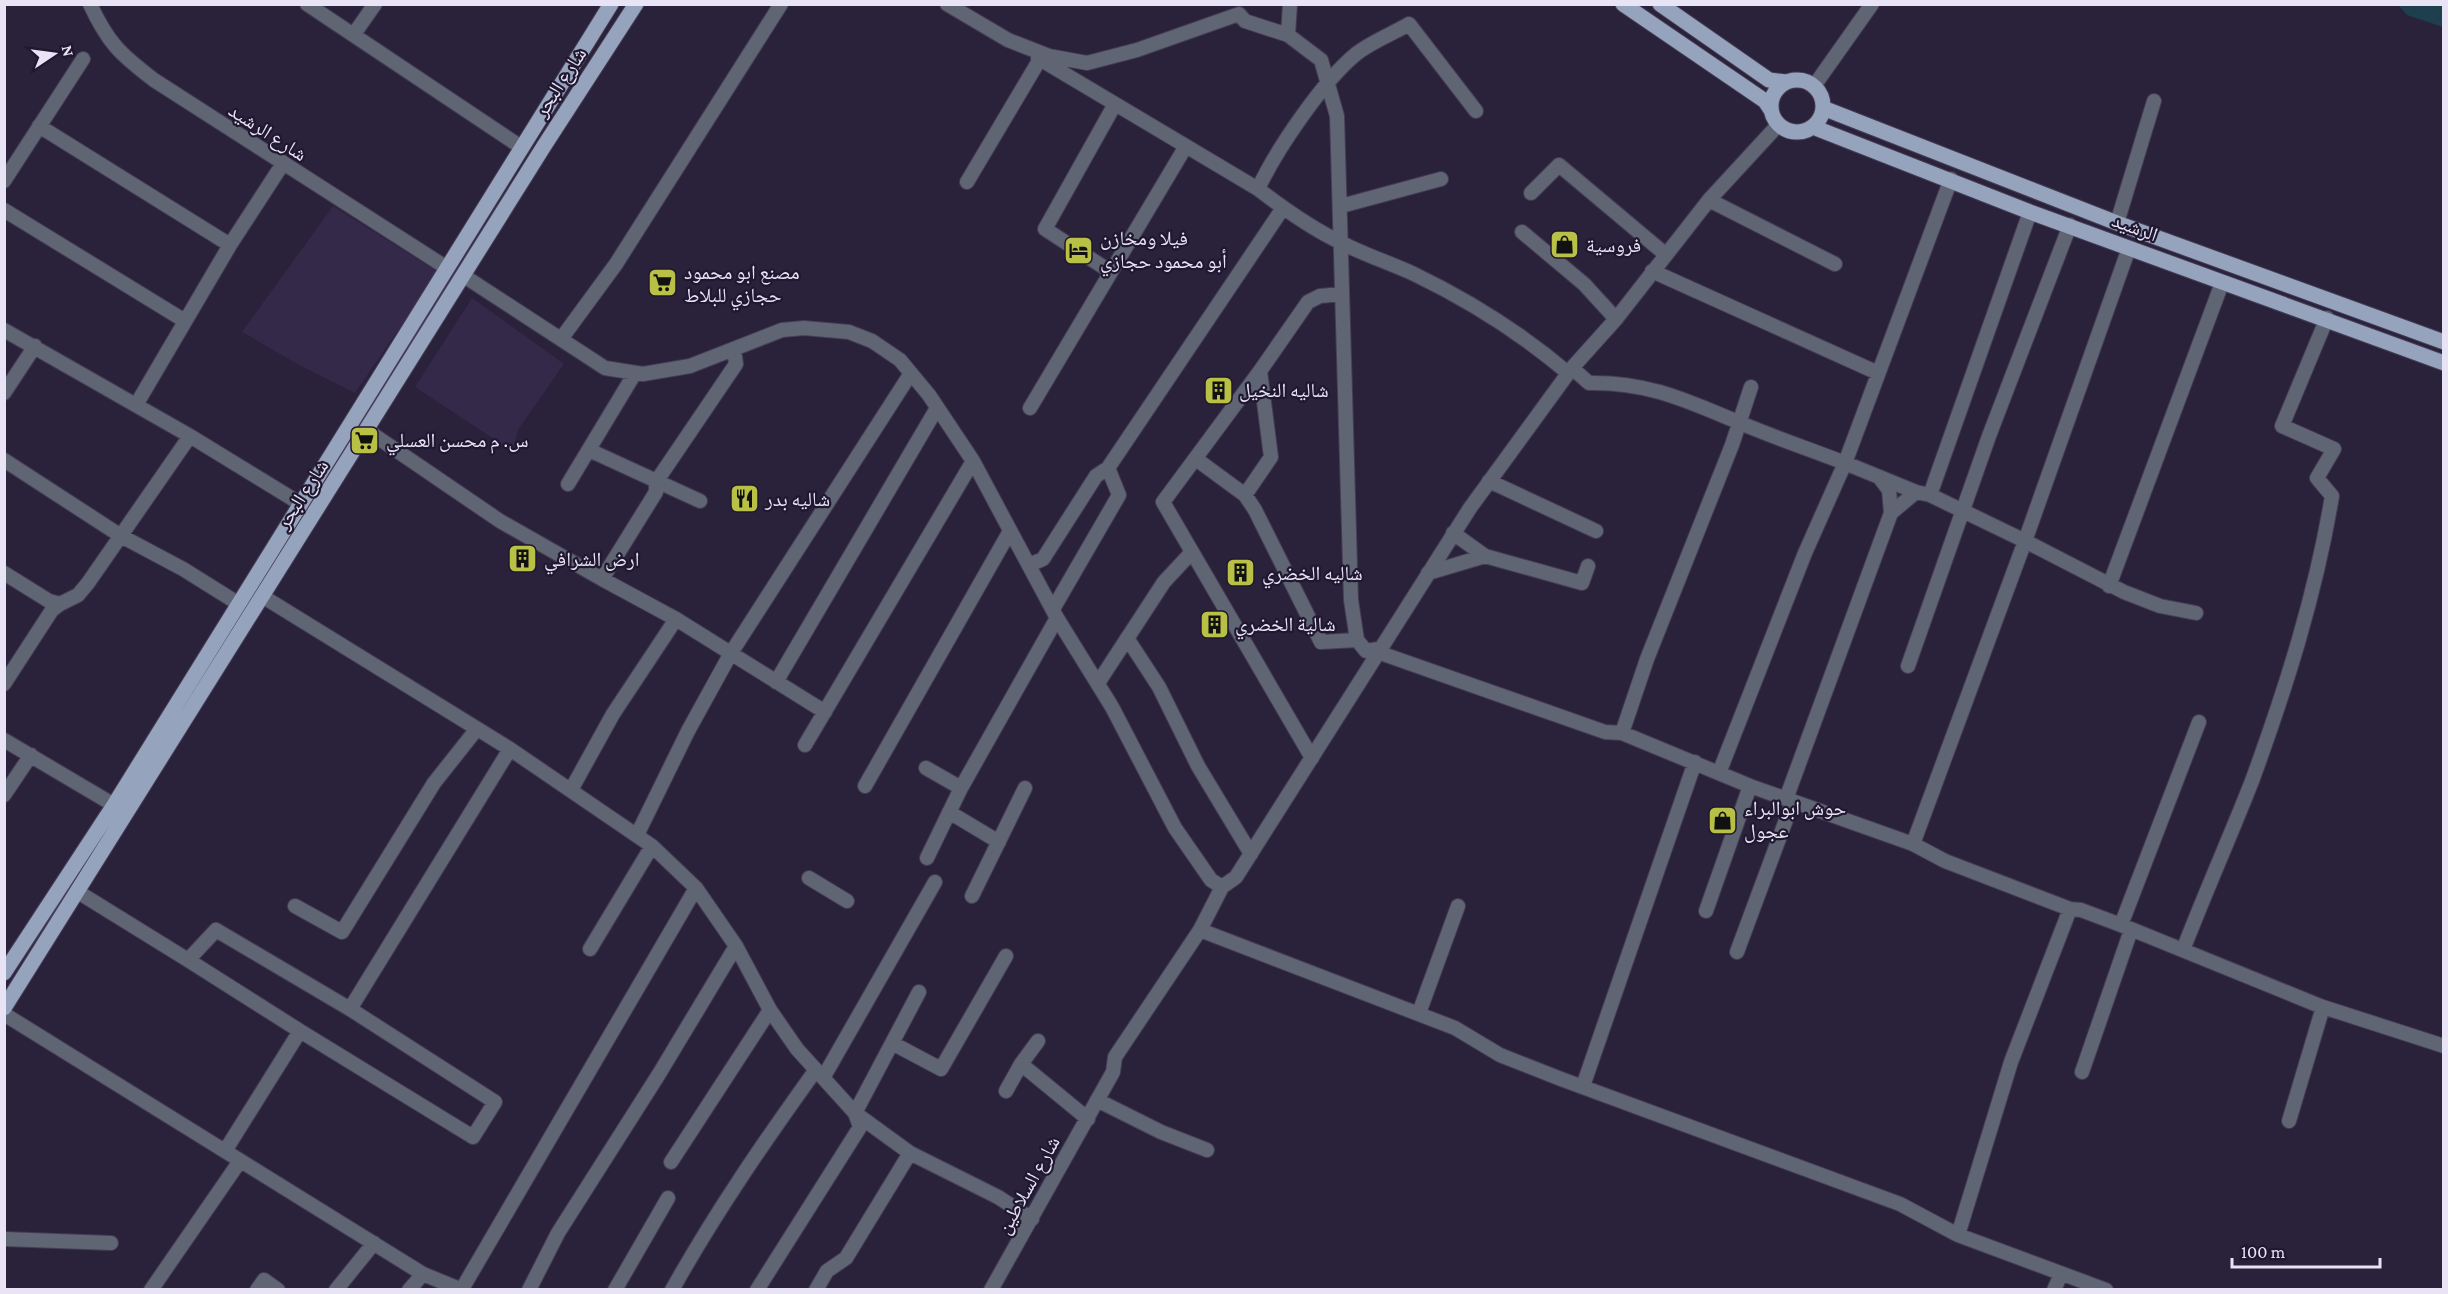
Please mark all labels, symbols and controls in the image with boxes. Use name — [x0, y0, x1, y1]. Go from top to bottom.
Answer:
north arrow — [24, 24, 84, 84]
street label: شارع البحر — [529, 43, 592, 123]
text: N — [59, 44, 78, 58]
street label: شارع الرشيد — [224, 99, 311, 167]
street label: الرشيد — [2109, 209, 2161, 246]
place label: فيلا ومخازن أبو محمود حجازي — [1100, 227, 1227, 277]
shop icon: فروسية — [1549, 229, 1581, 261]
hotel icon: فيلا ومخازن أبو محمود حجازي — [1063, 234, 1095, 266]
place label: فروسية — [1586, 234, 1641, 256]
place label: مصنع ابو محمود حجازي للبلاط — [684, 261, 800, 311]
supermarket icon: مصنع ابو محمود حجازي للبلاط — [647, 267, 679, 299]
building icon: شاليه النخيل — [1202, 374, 1234, 406]
place label: شاليه النخيل — [1239, 379, 1329, 402]
supermarket icon: س. م محسن العسلي — [349, 424, 381, 456]
place label: س. م محسن العسلي — [386, 429, 528, 456]
street label: شارع البحر — [271, 455, 334, 535]
restaurant icon: شاليه بدر — [728, 483, 760, 515]
place label: شاليه بدر — [764, 488, 830, 511]
building icon: ارض الشرافي — [507, 543, 539, 575]
place label: ارض الشرافي — [544, 548, 639, 575]
building icon: شاليه الخضري — [1225, 557, 1257, 589]
place label: شاليه الخضري — [1262, 562, 1363, 589]
building icon: شالية الخضري — [1198, 608, 1230, 640]
place label: شالية الخضري — [1235, 613, 1336, 640]
place label: حوش ابوالبراء عجول — [1744, 797, 1846, 843]
shop icon: حوش ابوالبراء عجول — [1707, 804, 1739, 836]
street label: شارع السلاطين — [992, 1132, 1066, 1239]
scale bar — [2232, 1231, 2380, 1269]
text: 100 m — [2241, 1242, 2286, 1262]

